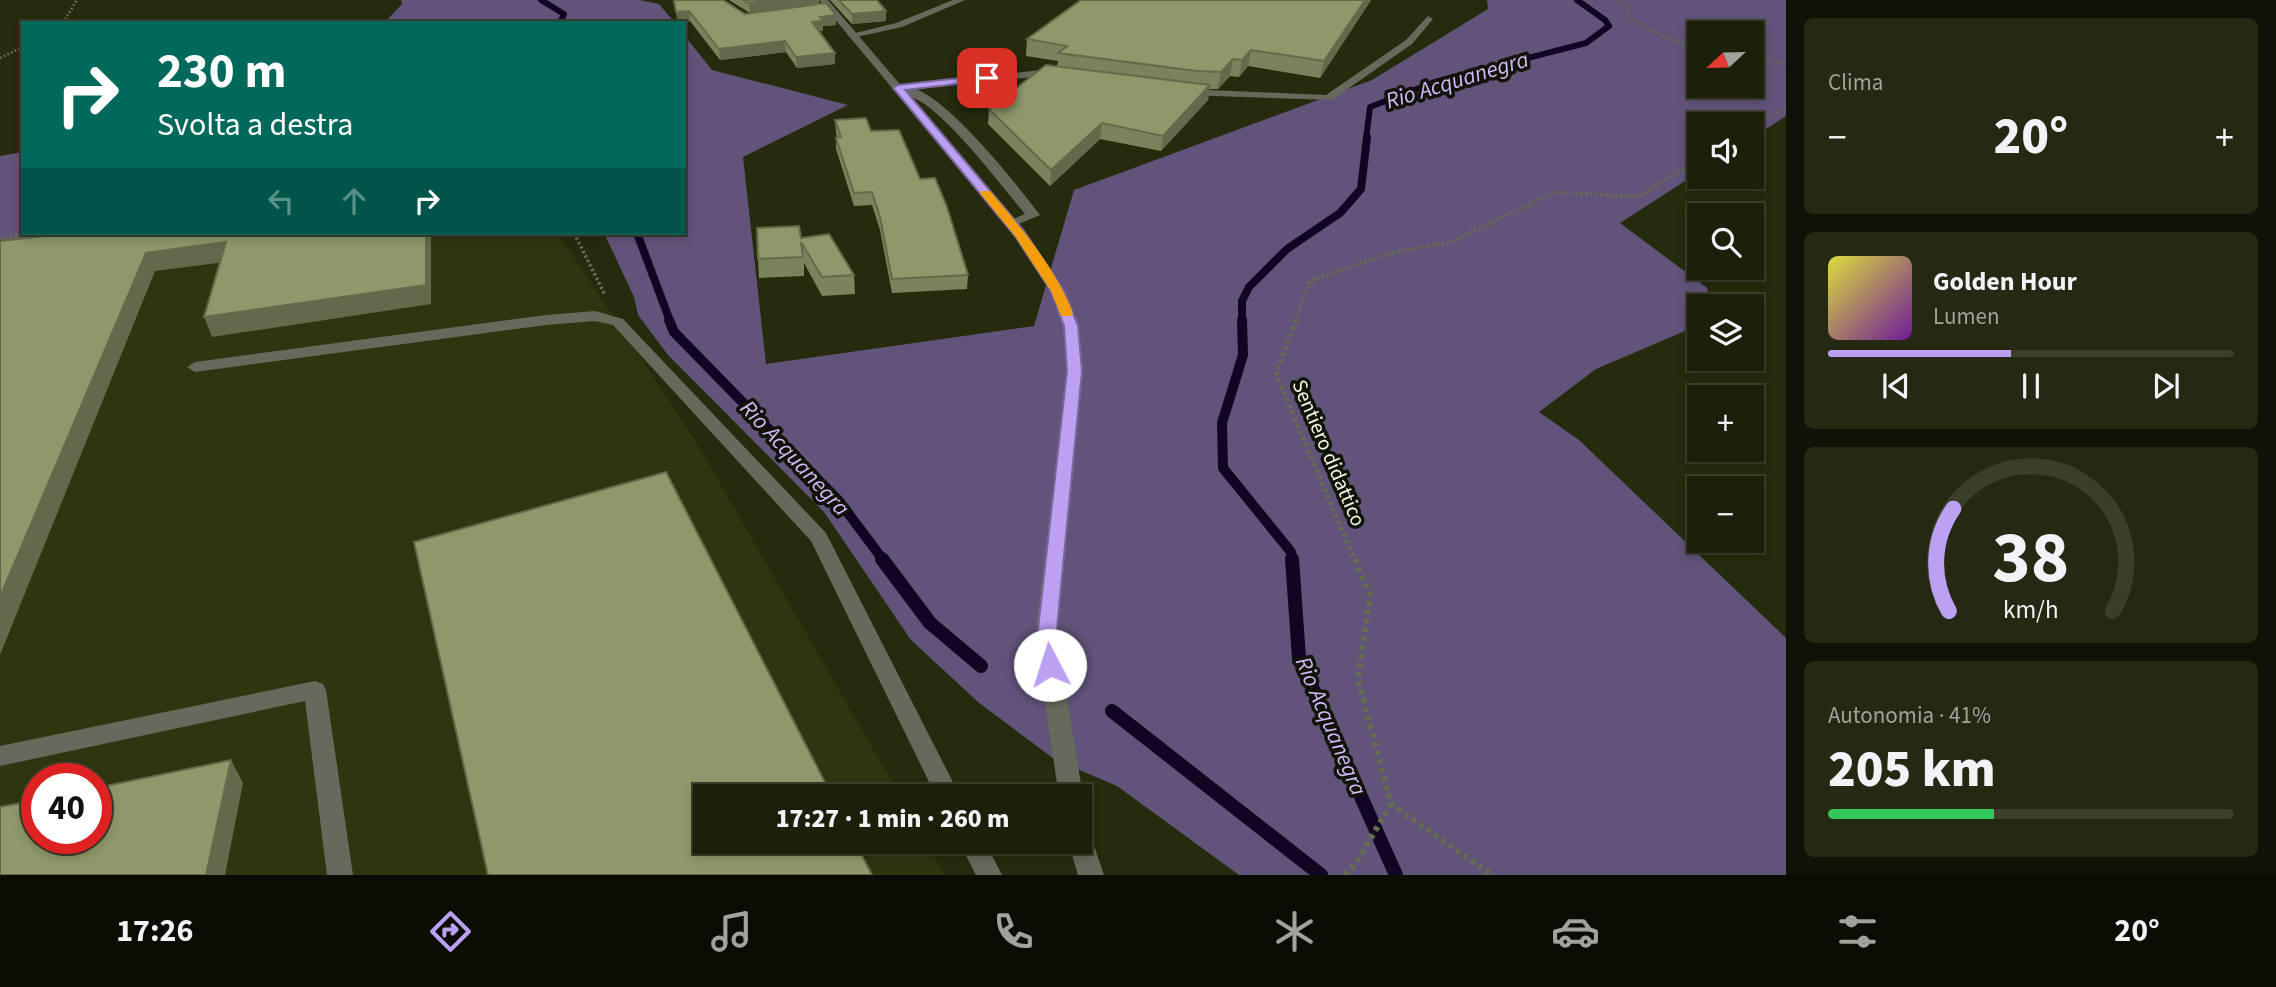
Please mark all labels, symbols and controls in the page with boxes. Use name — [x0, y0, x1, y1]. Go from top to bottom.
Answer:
north arrow — [1687, 21, 1764, 98]
map controls — [1687, 21, 1764, 553]
text: 230 m — [157, 37, 286, 107]
water label: Rio Acquanegra — [1381, 43, 1533, 117]
pin — [957, 48, 1017, 108]
icon: right — [42, 49, 133, 140]
icon: arrive — [968, 59, 1006, 97]
text: Clima — [1828, 66, 1883, 99]
text: 20° — [1994, 100, 2068, 174]
text: Svolta a destra — [157, 102, 353, 148]
text: − — [1828, 111, 1847, 165]
text: + — [2215, 111, 2234, 165]
button: sound — [1687, 112, 1764, 189]
icon: left — [262, 182, 300, 220]
icon: ahead — [335, 182, 373, 220]
icon: right — [408, 182, 446, 220]
button: search — [1687, 203, 1764, 280]
text: Golden Hour — [1933, 263, 2077, 300]
button: layers — [1687, 294, 1764, 371]
text: Lumen — [1933, 300, 2000, 333]
icon: previous — [1877, 367, 1915, 405]
icon: pause — [2012, 367, 2050, 405]
icon: next — [2147, 367, 2185, 405]
street label: Sentiero didattico — [1285, 375, 1373, 531]
button: + — [1687, 385, 1764, 462]
water label: Rio Acquanegra — [732, 393, 858, 523]
button: − — [1687, 476, 1764, 553]
text: 38 — [1993, 506, 2069, 610]
text: km/h — [2003, 591, 2059, 627]
position arrow — [1013, 628, 1087, 702]
water label: Rio Acquanegra — [1287, 651, 1375, 801]
text: Autonomia · 41% — [1828, 699, 1991, 732]
text: 205 km — [1828, 733, 1996, 807]
speed limit sign: 40 — [21, 763, 112, 854]
text: 17:27 · 1 min · 260 m — [776, 800, 1009, 837]
icon: directions — [426, 907, 475, 956]
icon: music — [707, 907, 756, 956]
icon: phone — [989, 907, 1038, 956]
icon: climate — [1270, 907, 1319, 956]
icon: car — [1551, 907, 1600, 956]
icon: filters — [1833, 907, 1882, 956]
text: 17:26 — [116, 908, 193, 954]
text: 20° — [2114, 908, 2160, 954]

